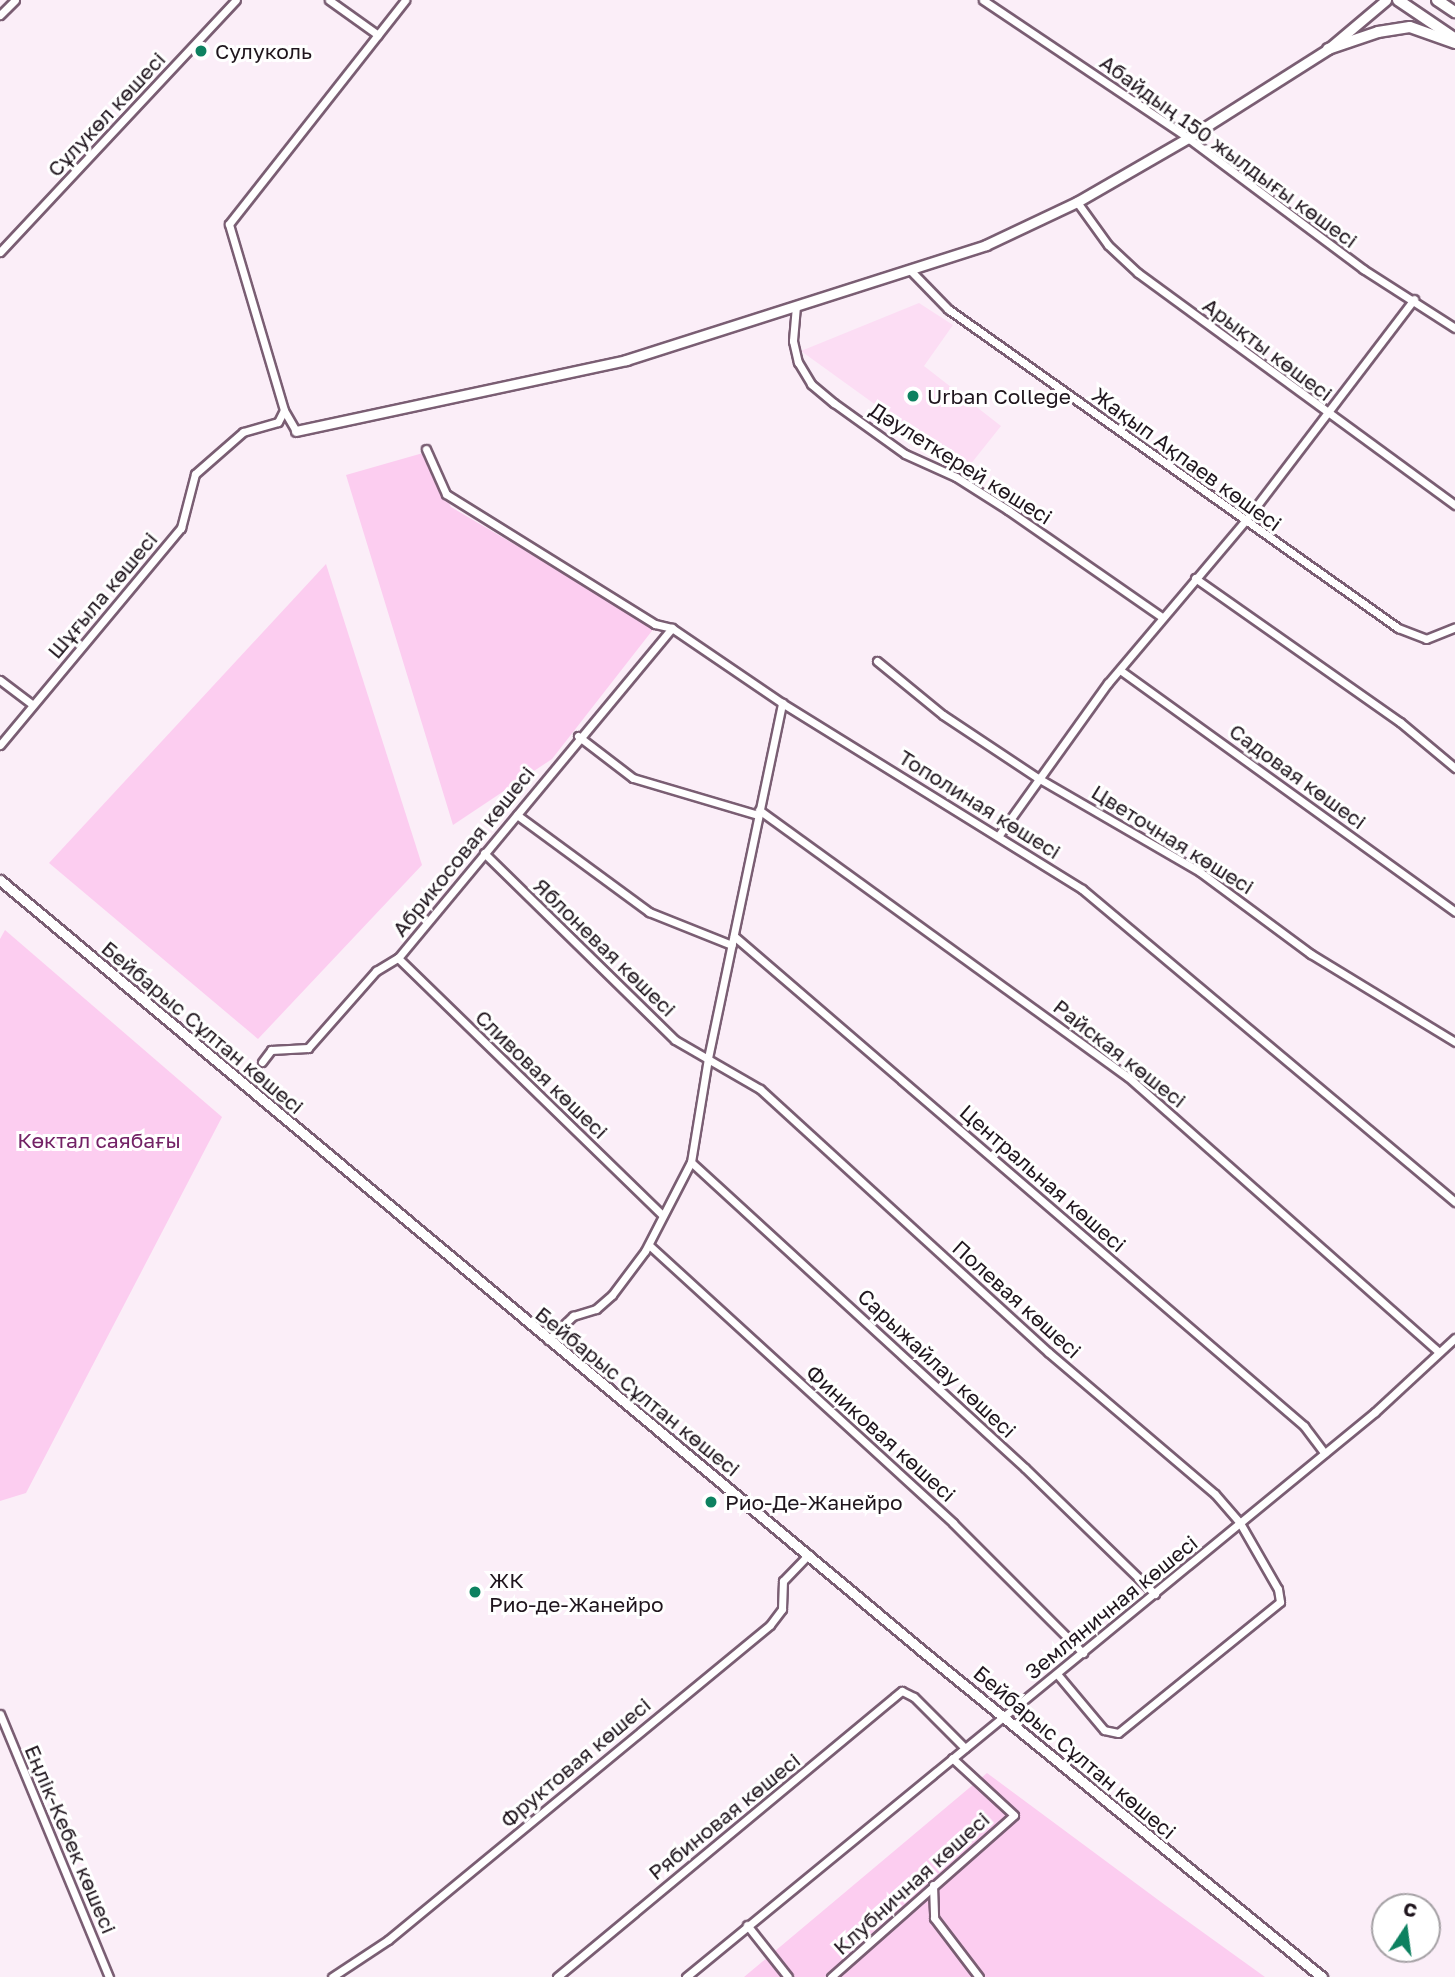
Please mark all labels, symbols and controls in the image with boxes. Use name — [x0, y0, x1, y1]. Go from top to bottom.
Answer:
place label: Сулуколь — [215, 38, 312, 64]
marker: Сулуколь — [193, 43, 209, 59]
street label: Сұлукөл көшесі — [42, 46, 170, 182]
street label: Абайдың 150 жылдығы көшесі — [1095, 49, 1363, 253]
street label: Арықты көшесі — [1198, 292, 1338, 406]
street label: Жақып Ақпаев көшесі — [1087, 382, 1287, 536]
place label: Urban College — [927, 383, 1071, 409]
marker: Urban College — [905, 388, 921, 404]
street label: Дәулеткерей көшесі — [865, 397, 1057, 529]
street label: Шұғыла көшесі — [42, 527, 162, 663]
street label: Садовая көшесі — [1225, 718, 1371, 834]
street label: Тополиная көшесі — [894, 744, 1066, 864]
street label: Абрикосовая көшесі — [387, 761, 539, 941]
street label: Цветочная көшесі — [1087, 779, 1259, 899]
street label: Яблоневая көшесі — [529, 873, 681, 1021]
street label: Бейбарыс Сұлтан көшесі — [97, 935, 309, 1119]
street label: Райская көшесі — [1049, 993, 1191, 1113]
street label: Сливовая көшесі — [470, 1004, 614, 1144]
street label: Центральная көшесі — [955, 1099, 1131, 1257]
park label: Көктал саябағы — [17, 1127, 181, 1153]
street label: Полевая көшесі — [948, 1235, 1086, 1363]
street label: Сарыжайлау көшесі — [853, 1283, 1021, 1443]
street label: Бейбарыс Сұлтан көшесі — [531, 1301, 745, 1481]
street label: Финиковая көшесі — [801, 1359, 961, 1507]
place label: Рио-Де-Жанейро — [725, 1489, 903, 1515]
marker: Рио-Де-Жанейро — [703, 1494, 719, 1510]
street label: Земляничная көшесі — [1020, 1530, 1202, 1684]
place label: ЖК Рио-де-Жанейро — [489, 1567, 664, 1617]
marker: ЖК Рио-де-Жанейро — [467, 1584, 483, 1600]
street label: Бейбарыс Сұлтан көшесі — [969, 1660, 1181, 1844]
street label: Фруктовая көшесі — [495, 1692, 655, 1832]
street label: Еңлік-Кебек көшесі — [20, 1741, 122, 1937]
street label: Рябиновая көшесі — [643, 1747, 805, 1885]
street label: Клубничная көшесі — [828, 1806, 994, 1960]
north arrow — [1371, 1893, 1441, 1963]
text: С — [1401, 1896, 1420, 1922]

